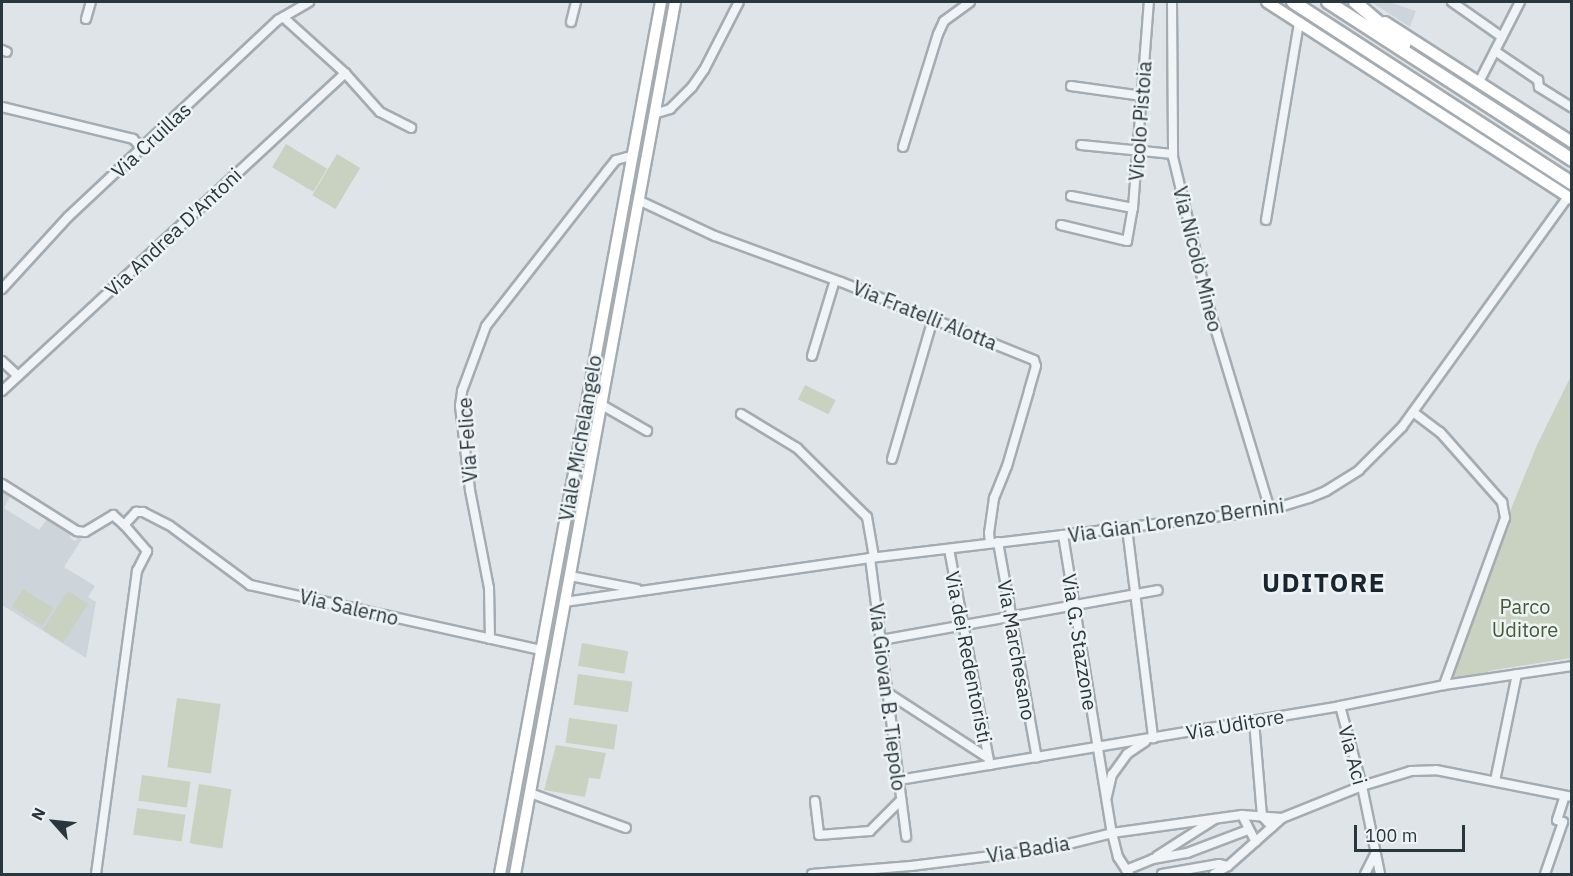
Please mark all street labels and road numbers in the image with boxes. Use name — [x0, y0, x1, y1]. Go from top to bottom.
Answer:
street label: Vicolo Pistoia — [1124, 60, 1156, 182]
street label: Via Cruillas — [106, 97, 196, 183]
street label: Via Andrea D'Antoni — [100, 163, 246, 301]
street label: Via Nicolò Mineo — [1168, 184, 1228, 334]
street label: Via Fratelli Alotta — [849, 275, 1001, 355]
street label: Viale Michelangelo — [554, 353, 606, 523]
street label: Via Felice — [452, 396, 482, 484]
street label: Via Gian Lorenzo Bernini — [1066, 493, 1286, 547]
street label: Via dei Redentoristi — [941, 569, 997, 745]
street label: Via G. Stazzone — [1057, 572, 1103, 712]
street label: Via Marchesano — [993, 578, 1041, 722]
street label: Via Salerno — [297, 584, 401, 630]
street label: Via Giovan B. Tiepolo — [865, 602, 911, 792]
street label: Via Uditore — [1184, 704, 1286, 744]
street label: Via Aci — [1334, 723, 1372, 787]
street label: Via Badia — [985, 831, 1071, 867]

